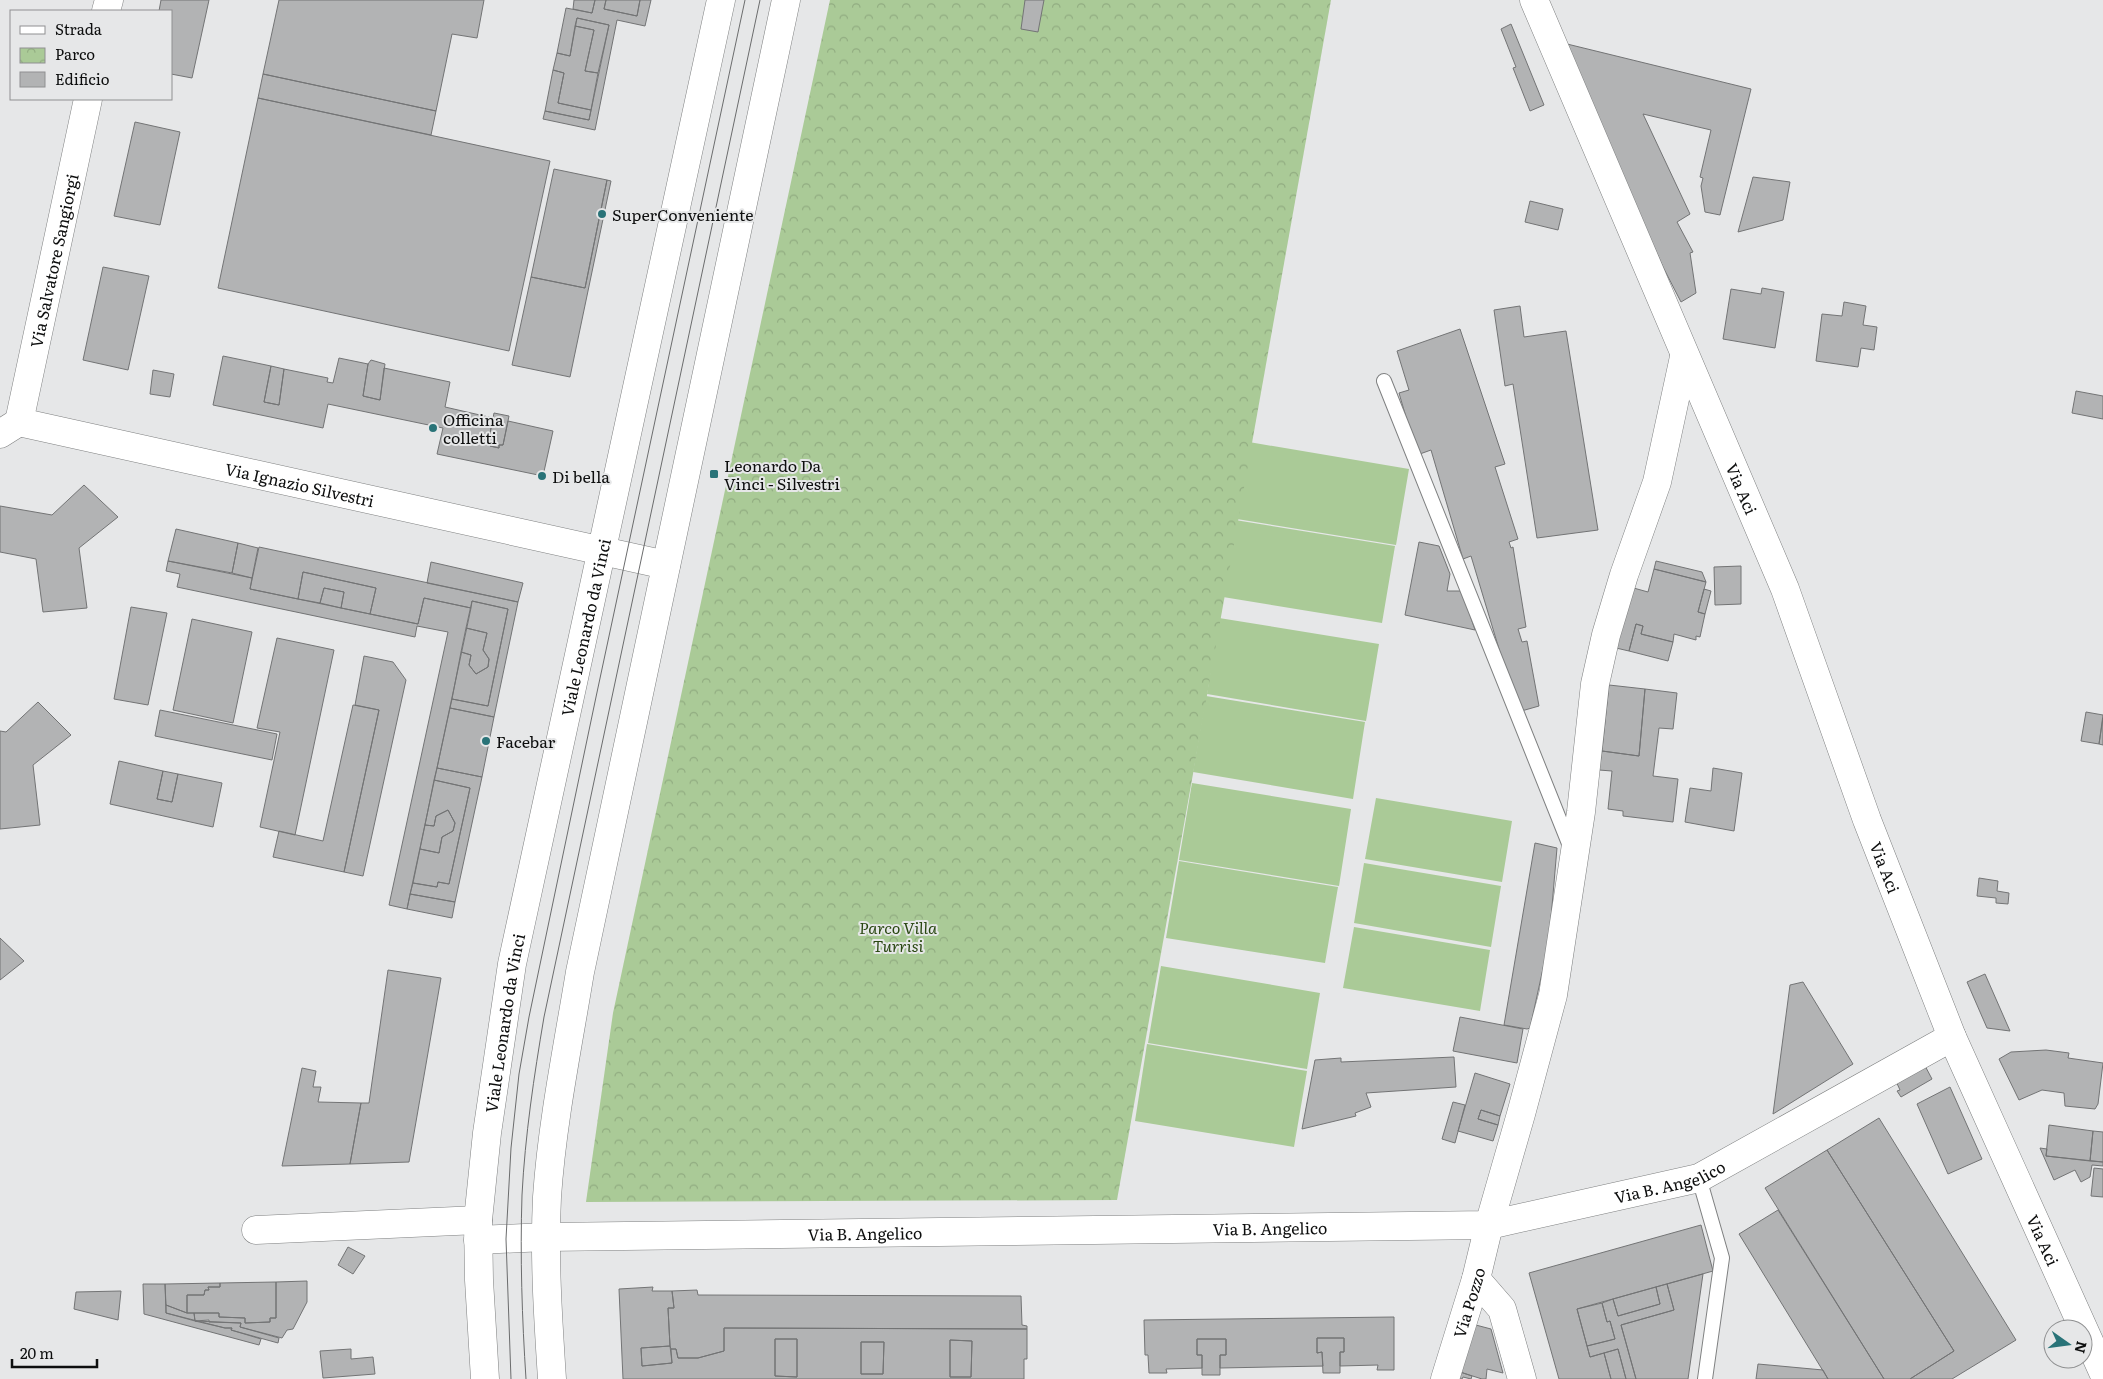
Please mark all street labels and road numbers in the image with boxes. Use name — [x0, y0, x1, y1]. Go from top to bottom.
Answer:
street label: Via Salvatore Sangiorgi — [23, 171, 84, 350]
street label: Via Ignazio Silvestri — [223, 456, 377, 512]
street label: Via Aci — [1721, 459, 1764, 518]
street label: Viale Leonardo da Vinci — [554, 536, 616, 718]
street label: Via Aci — [1864, 838, 1906, 897]
street label: Viale Leonardo da Vinci — [478, 931, 530, 1114]
street label: Via B. Angelico — [1612, 1154, 1729, 1209]
street label: Via Aci — [2021, 1210, 2065, 1269]
street label: Via B. Angelico — [1213, 1215, 1327, 1241]
street label: Via B. Angelico — [808, 1220, 922, 1246]
street label: Via Pozzo — [1446, 1265, 1490, 1341]

